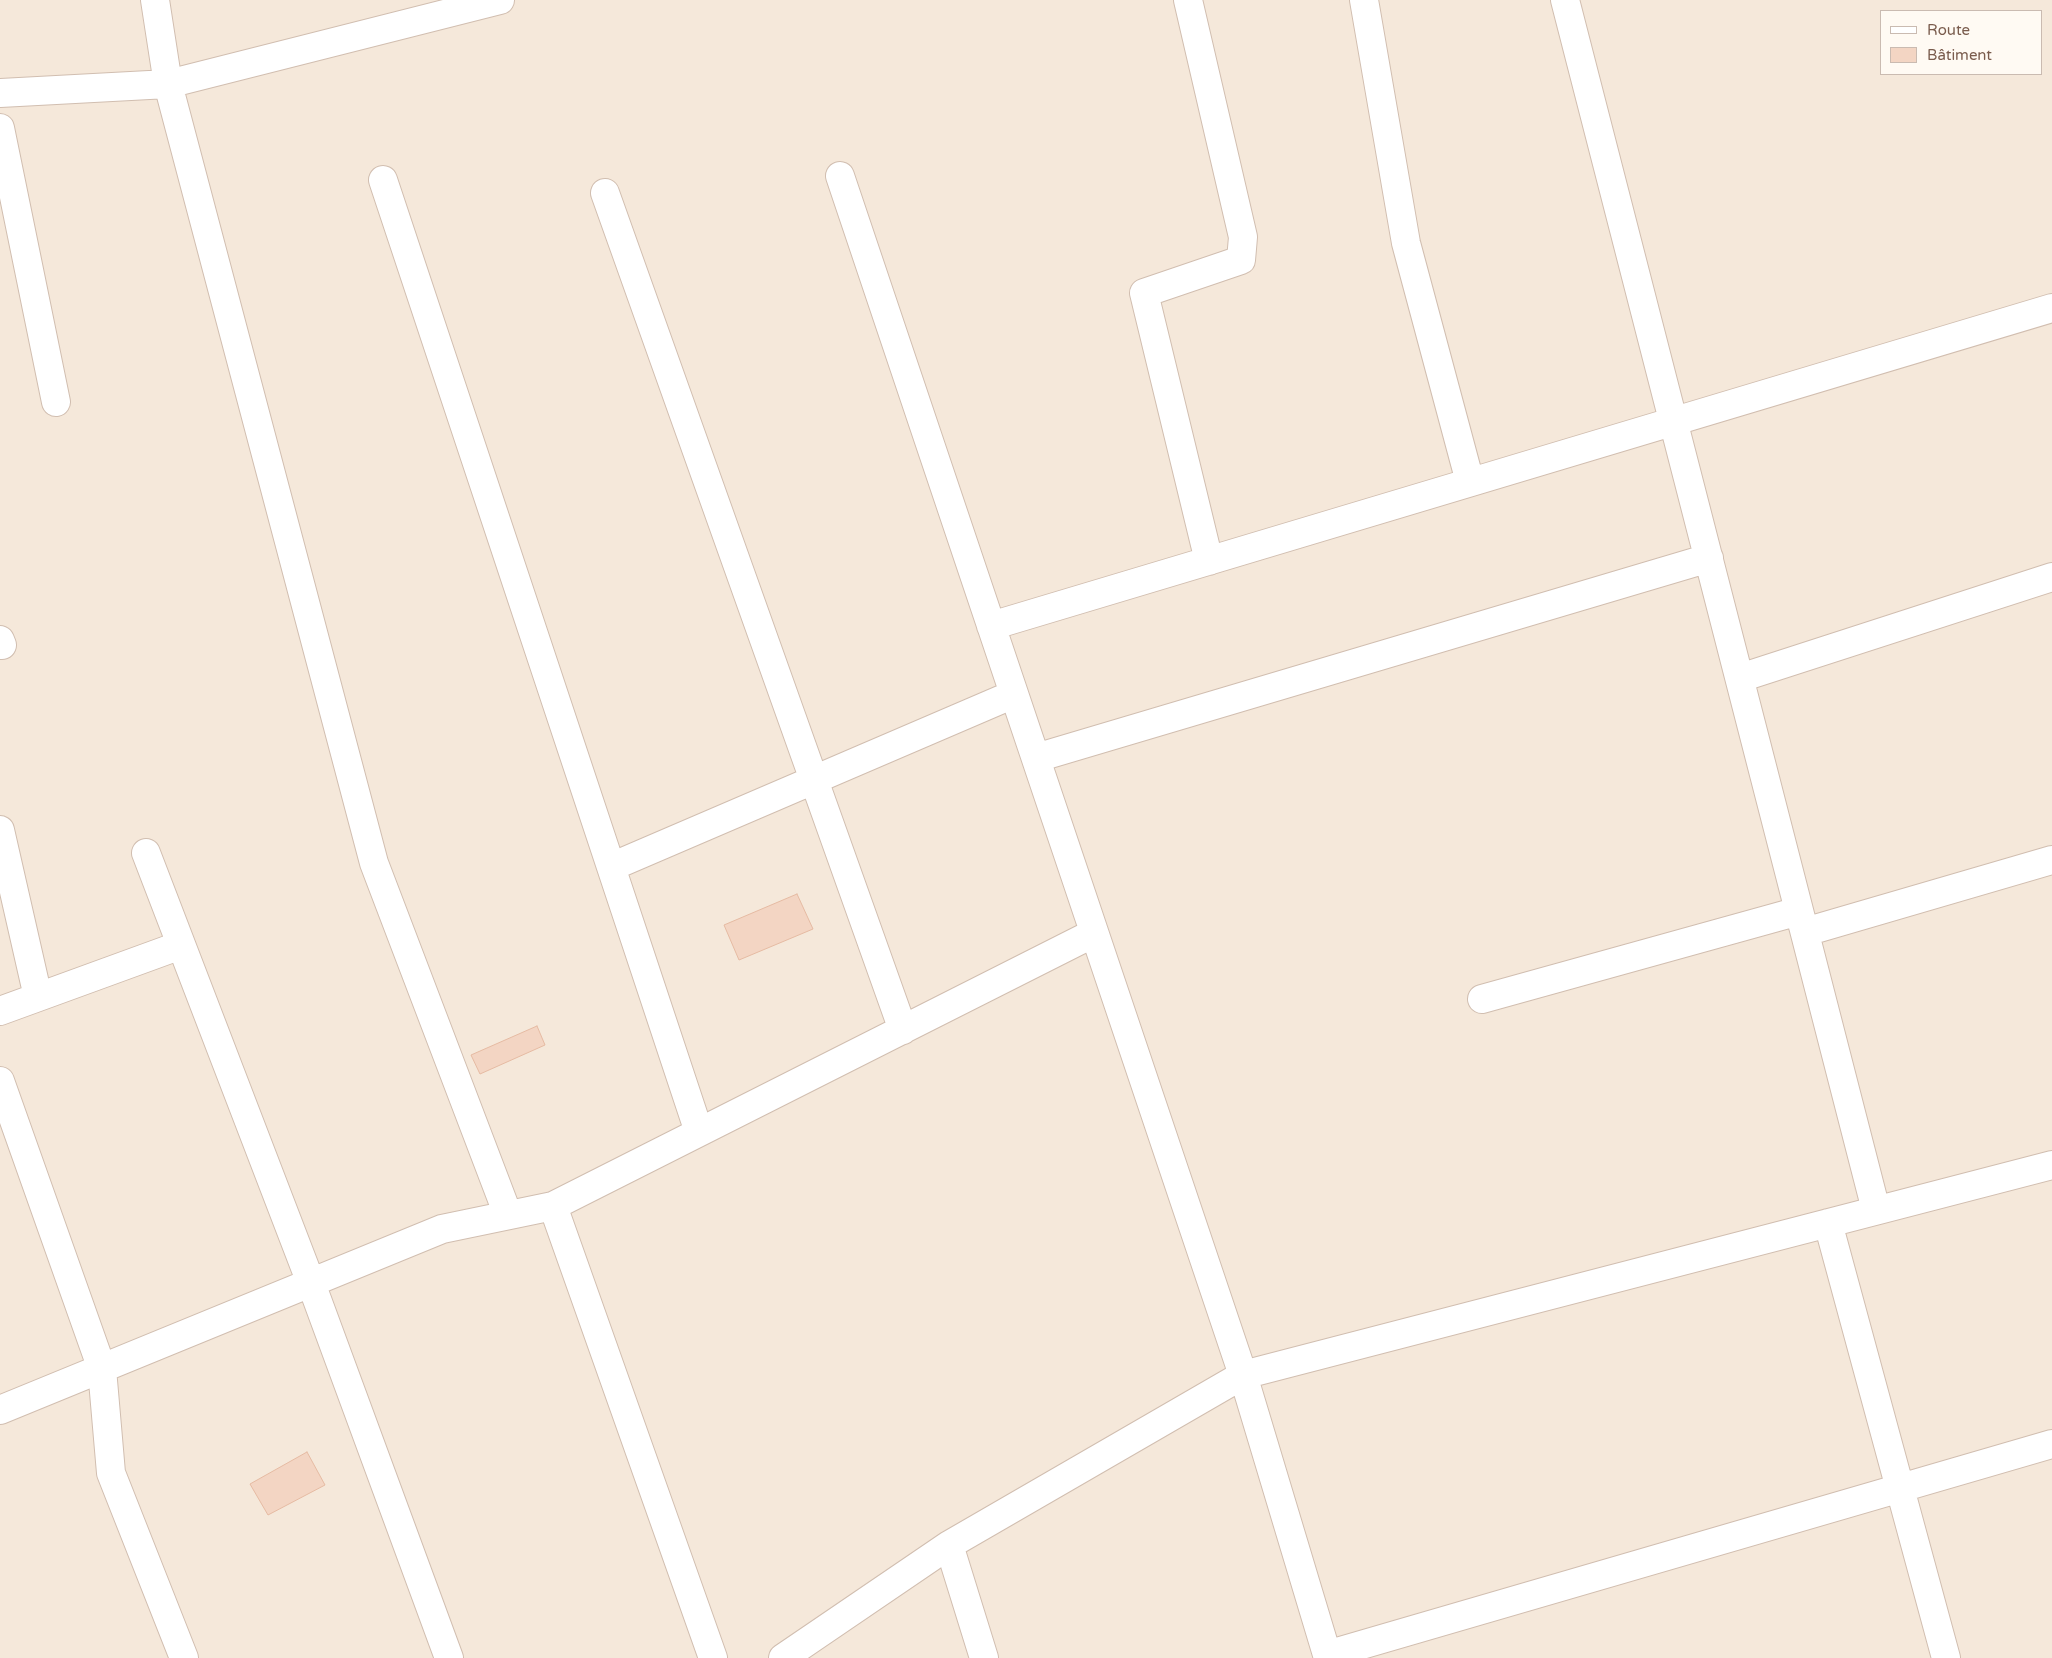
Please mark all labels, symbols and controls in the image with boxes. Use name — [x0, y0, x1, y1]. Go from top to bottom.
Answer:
legend — [1880, 10, 2042, 75]
text: Route — [1927, 21, 1970, 39]
text: Bâtiment — [1927, 46, 1992, 64]

